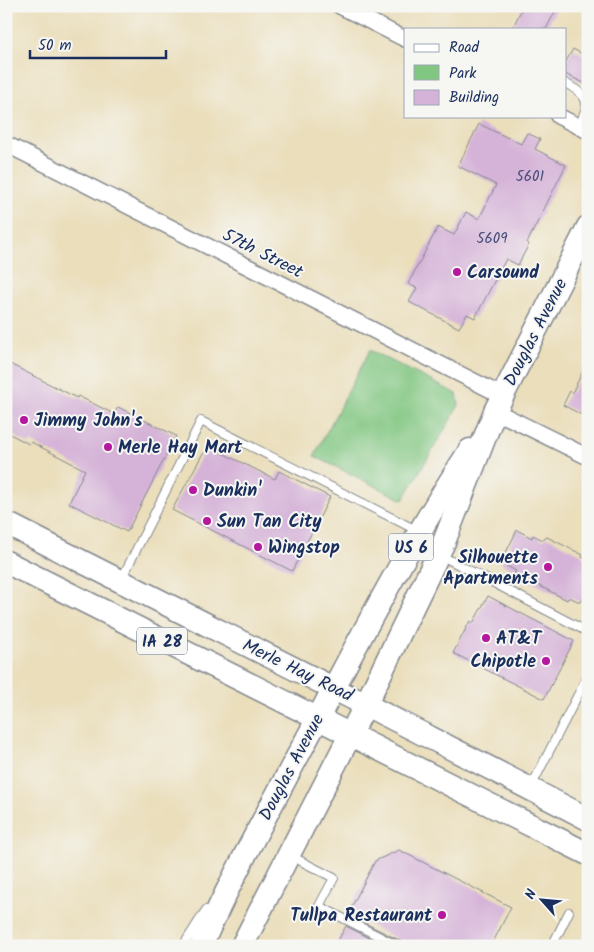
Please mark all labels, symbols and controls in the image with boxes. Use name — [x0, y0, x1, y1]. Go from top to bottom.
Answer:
scale bar — [30, 28, 166, 60]
legend — [404, 28, 566, 118]
text: 50 m — [38, 34, 72, 58]
text: Road — [449, 36, 480, 60]
text: Park — [449, 62, 477, 86]
text: Building — [449, 86, 499, 110]
house number: 5601 — [516, 165, 545, 189]
street label: 57th Street — [217, 222, 309, 288]
house number: 5609 — [476, 227, 508, 251]
place label: Carsound — [467, 259, 539, 288]
marker: Carsound — [451, 266, 463, 278]
street label: Douglas Avenue — [497, 274, 576, 392]
place label: Jimmy John's — [34, 407, 143, 436]
marker: Jimmy John's — [18, 414, 30, 426]
place label: Merle Hay Mart — [118, 434, 243, 463]
marker: Merle Hay Mart — [102, 441, 114, 453]
place label: Dunkin' — [203, 477, 262, 506]
marker: Dunkin' — [187, 484, 199, 496]
place label: Sun Tan City — [217, 508, 322, 537]
marker: Sun Tan City — [201, 515, 213, 527]
place label: Wingstop — [268, 534, 340, 563]
road number: US 6 — [388, 534, 434, 560]
marker: Wingstop — [252, 541, 264, 553]
place label: Silhouette Apartments — [443, 544, 539, 594]
marker: Silhouette Apartments — [542, 561, 554, 573]
place label: AT&T — [496, 625, 543, 654]
road number: IA 28 — [137, 627, 187, 654]
street label: Merle Hay Road — [237, 632, 359, 711]
marker: AT&T — [480, 632, 492, 644]
place label: Chipotle — [470, 648, 536, 677]
marker: Chipotle — [540, 655, 552, 667]
street label: Douglas Avenue — [252, 709, 333, 826]
north arrow — [516, 874, 566, 924]
text: N — [519, 885, 543, 903]
place label: Tullpa Restaurant — [290, 902, 433, 931]
marker: Tullpa Restaurant — [436, 909, 448, 921]

